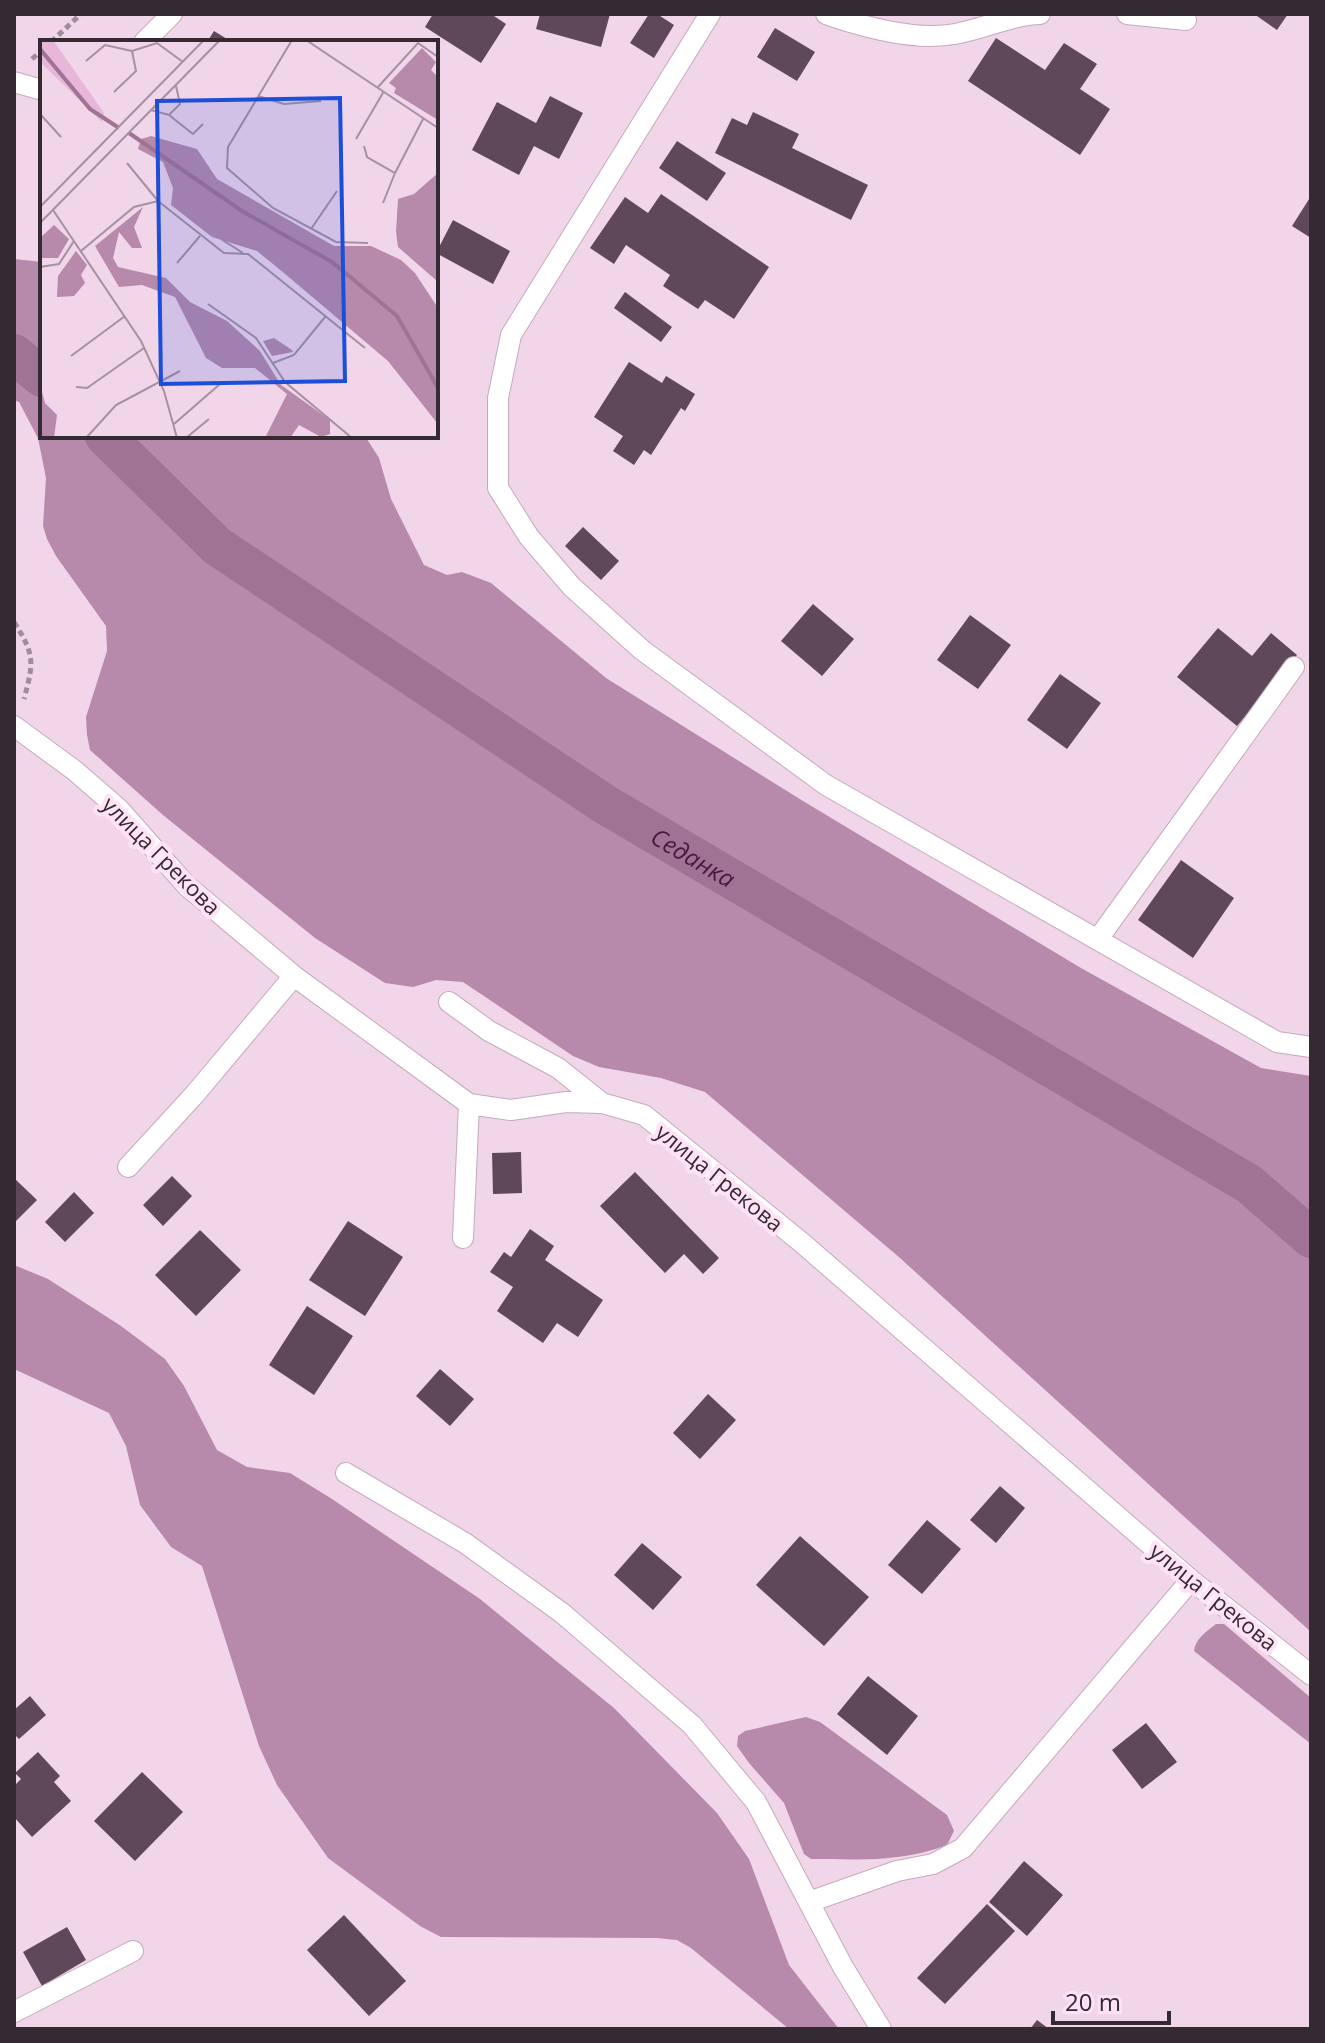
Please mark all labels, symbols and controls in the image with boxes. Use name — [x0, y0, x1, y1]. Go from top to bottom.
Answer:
inset map — [40, 40, 438, 438]
street label: улица Грекова — [96, 789, 228, 921]
water label: Седанка — [645, 819, 742, 895]
street label: улица Грекова — [650, 1116, 790, 1238]
street label: улица Грекова — [1144, 1535, 1284, 1657]
scale bar — [1053, 1975, 1169, 2025]
text: 20 m — [1065, 1985, 1121, 2018]

